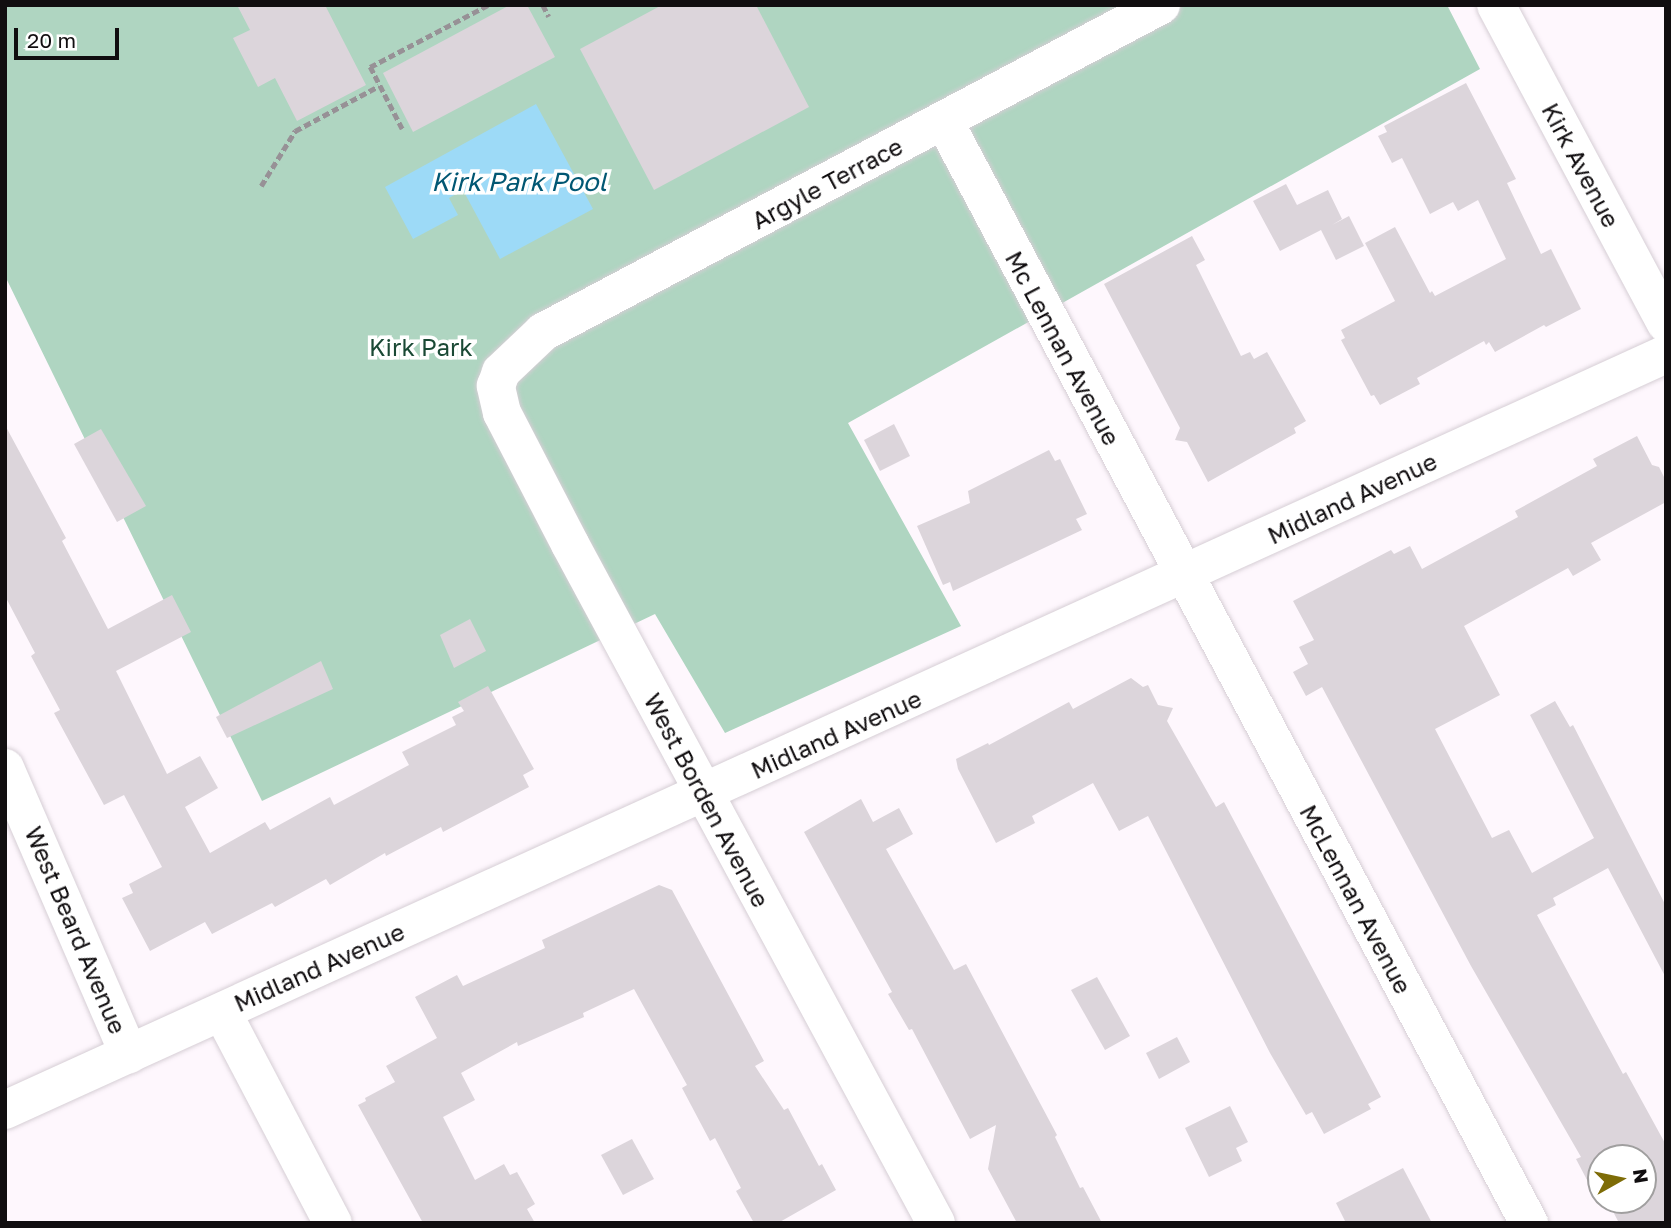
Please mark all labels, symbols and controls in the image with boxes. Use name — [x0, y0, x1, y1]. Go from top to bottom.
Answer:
scale bar — [18, 14, 122, 58]
text: 20 m — [27, 27, 76, 53]
street label: Kirk Avenue — [1536, 98, 1626, 232]
street label: Argyle Terrace — [747, 131, 907, 235]
water label: Kirk Park Pool — [431, 166, 607, 198]
street label: Mc Lennan Avenue — [1000, 246, 1126, 450]
park label: Kirk Park — [369, 333, 473, 361]
street label: Midland Avenue — [1263, 446, 1441, 550]
street label: Midland Avenue — [746, 684, 926, 784]
street label: West Borden Avenue — [638, 688, 776, 912]
street label: McLennan Avenue — [1294, 800, 1418, 998]
street label: West Beard Avenue — [19, 822, 133, 1038]
street label: Midland Avenue — [229, 917, 409, 1017]
north arrow — [1587, 1144, 1657, 1214]
text: N — [1629, 1167, 1654, 1185]

